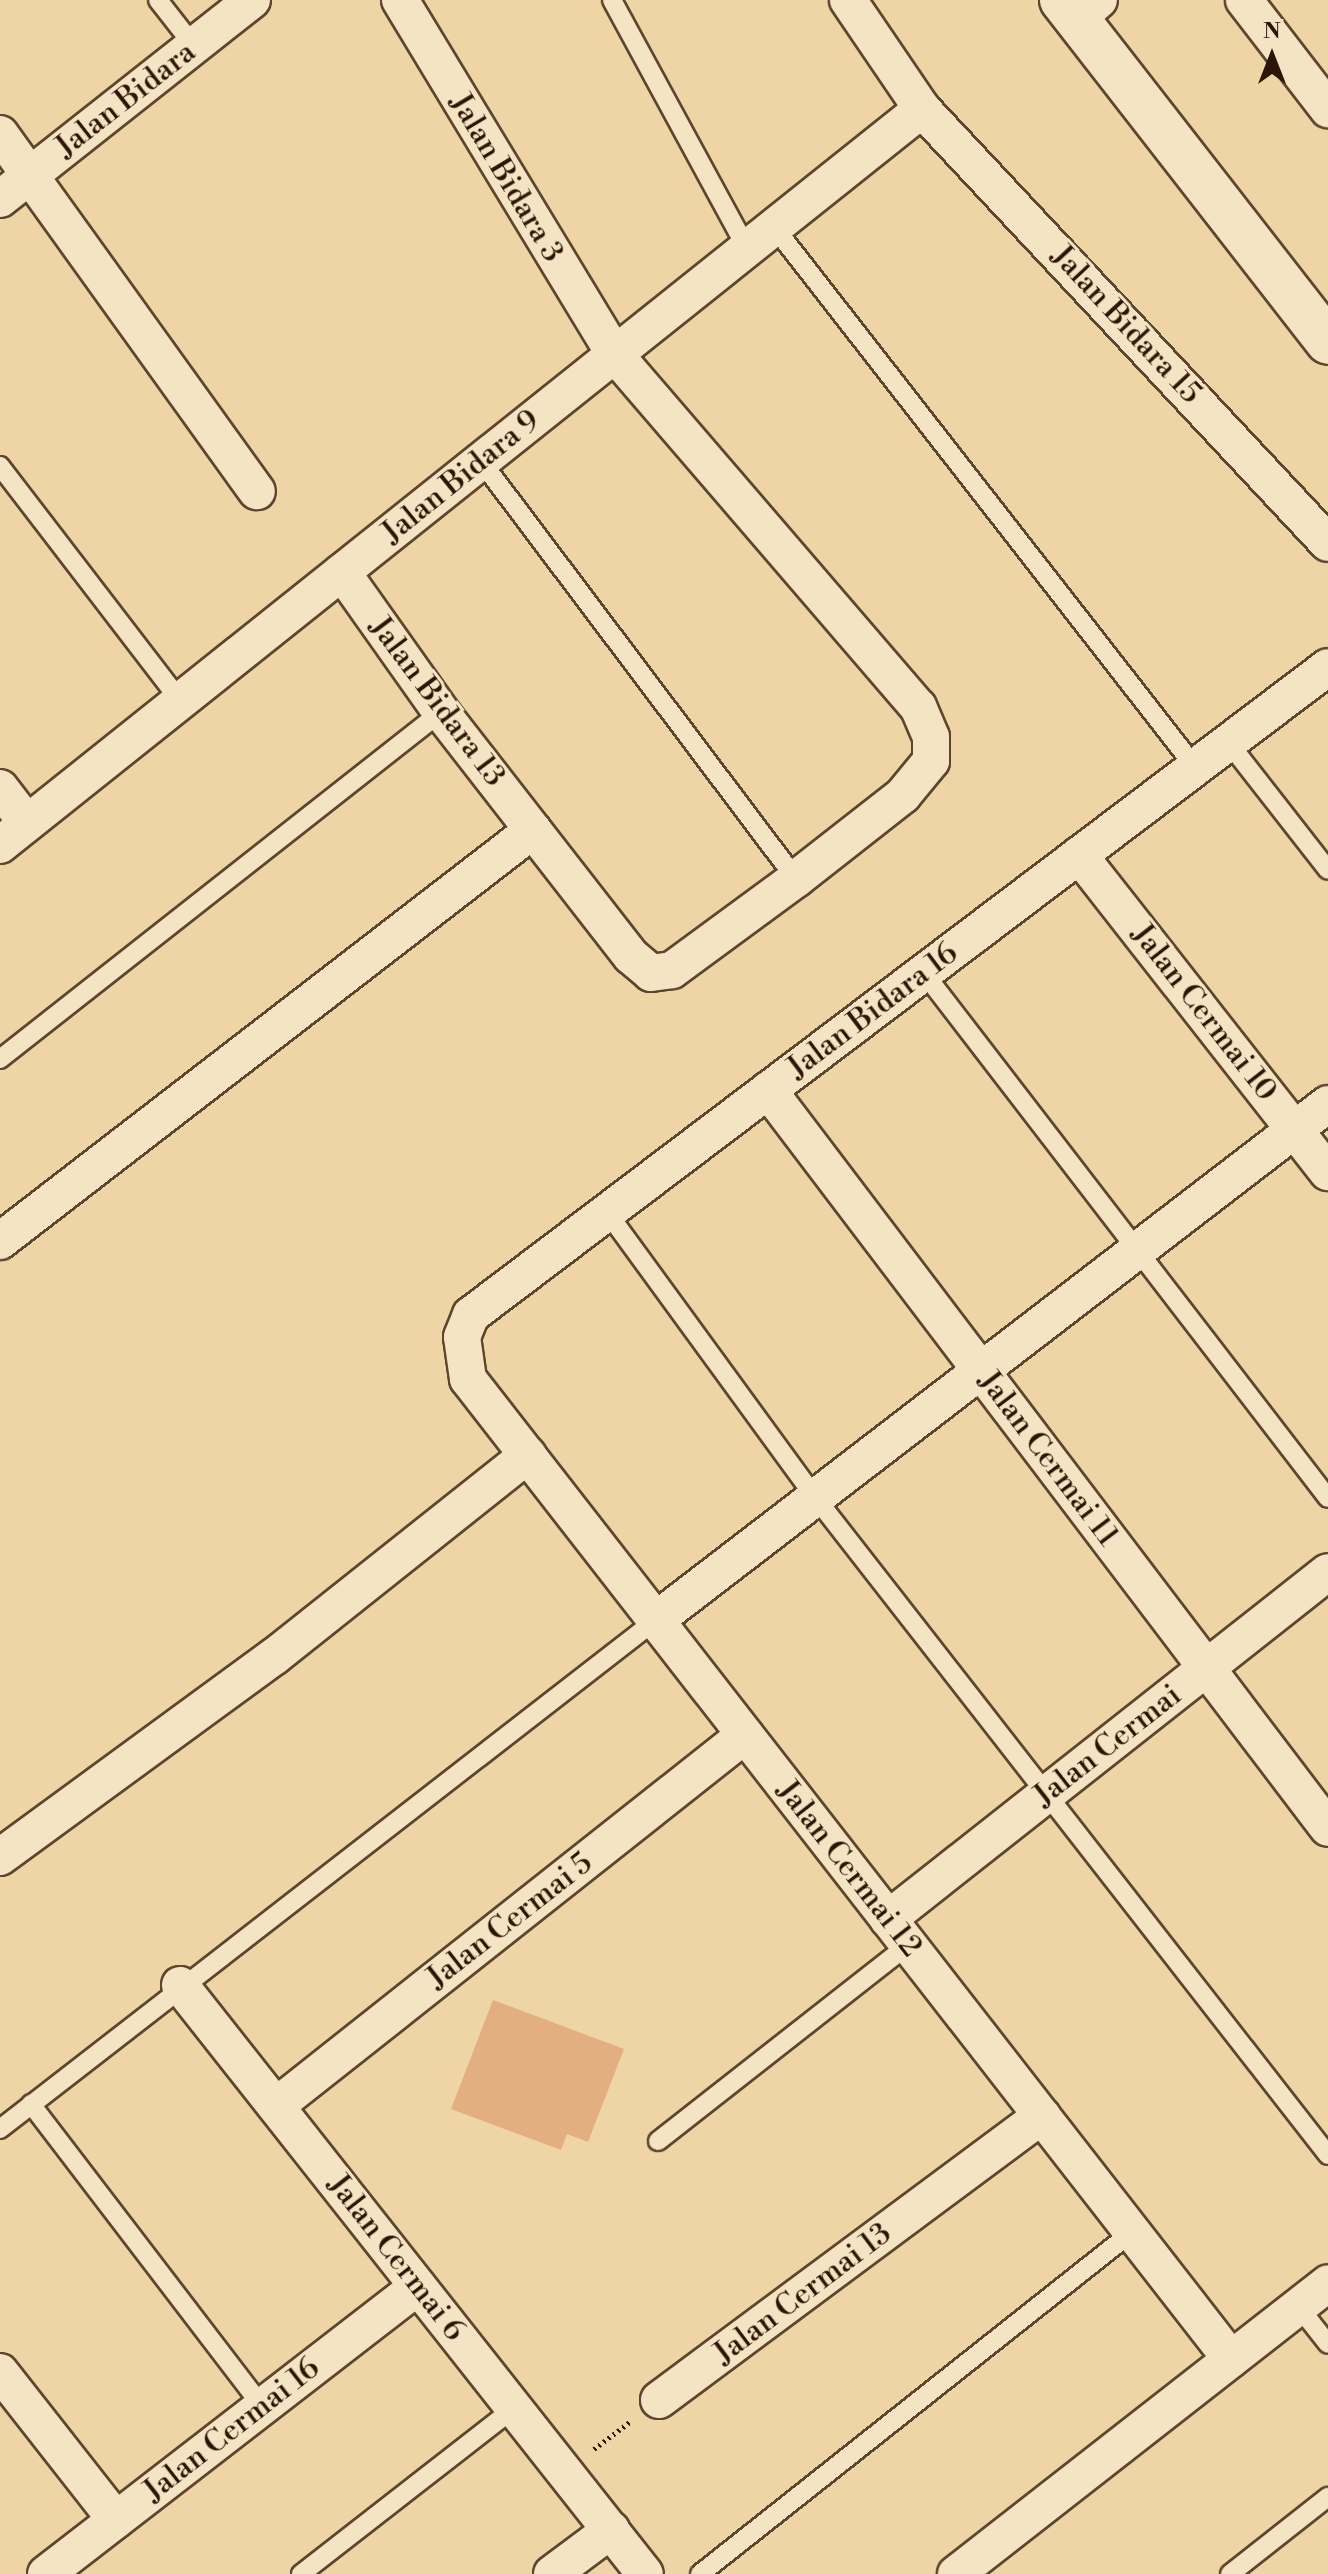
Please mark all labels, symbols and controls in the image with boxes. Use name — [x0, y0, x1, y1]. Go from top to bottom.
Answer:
north arrow — [1232, 16, 1312, 96]
text: N — [1263, 18, 1281, 45]
street label: Jalan Bidara — [49, 34, 203, 166]
street label: Jalan Bidara 3 — [442, 87, 570, 269]
street label: Jalan Bidara 15 — [1044, 239, 1208, 411]
street label: Jalan Bidara 9 — [375, 403, 547, 551]
street label: Jalan Bidara 13 — [362, 610, 512, 794]
street label: Jalan Cermai 10 — [1124, 917, 1284, 1109]
street label: Jalan Bidara 16 — [781, 935, 965, 1087]
street label: Jalan Cermai 11 — [971, 1364, 1125, 1554]
street label: Jalan Cermai — [1027, 1677, 1189, 1815]
street label: Jalan Cermai 12 — [769, 1774, 929, 1964]
street label: Jalan Cermai 5 — [420, 1845, 600, 1997]
street label: Jalan Cermai 6 — [320, 2168, 472, 2348]
street label: Jalan Cermai 13 — [707, 2216, 899, 2372]
street label: Jalan Cermai 16 — [137, 2350, 327, 2510]

